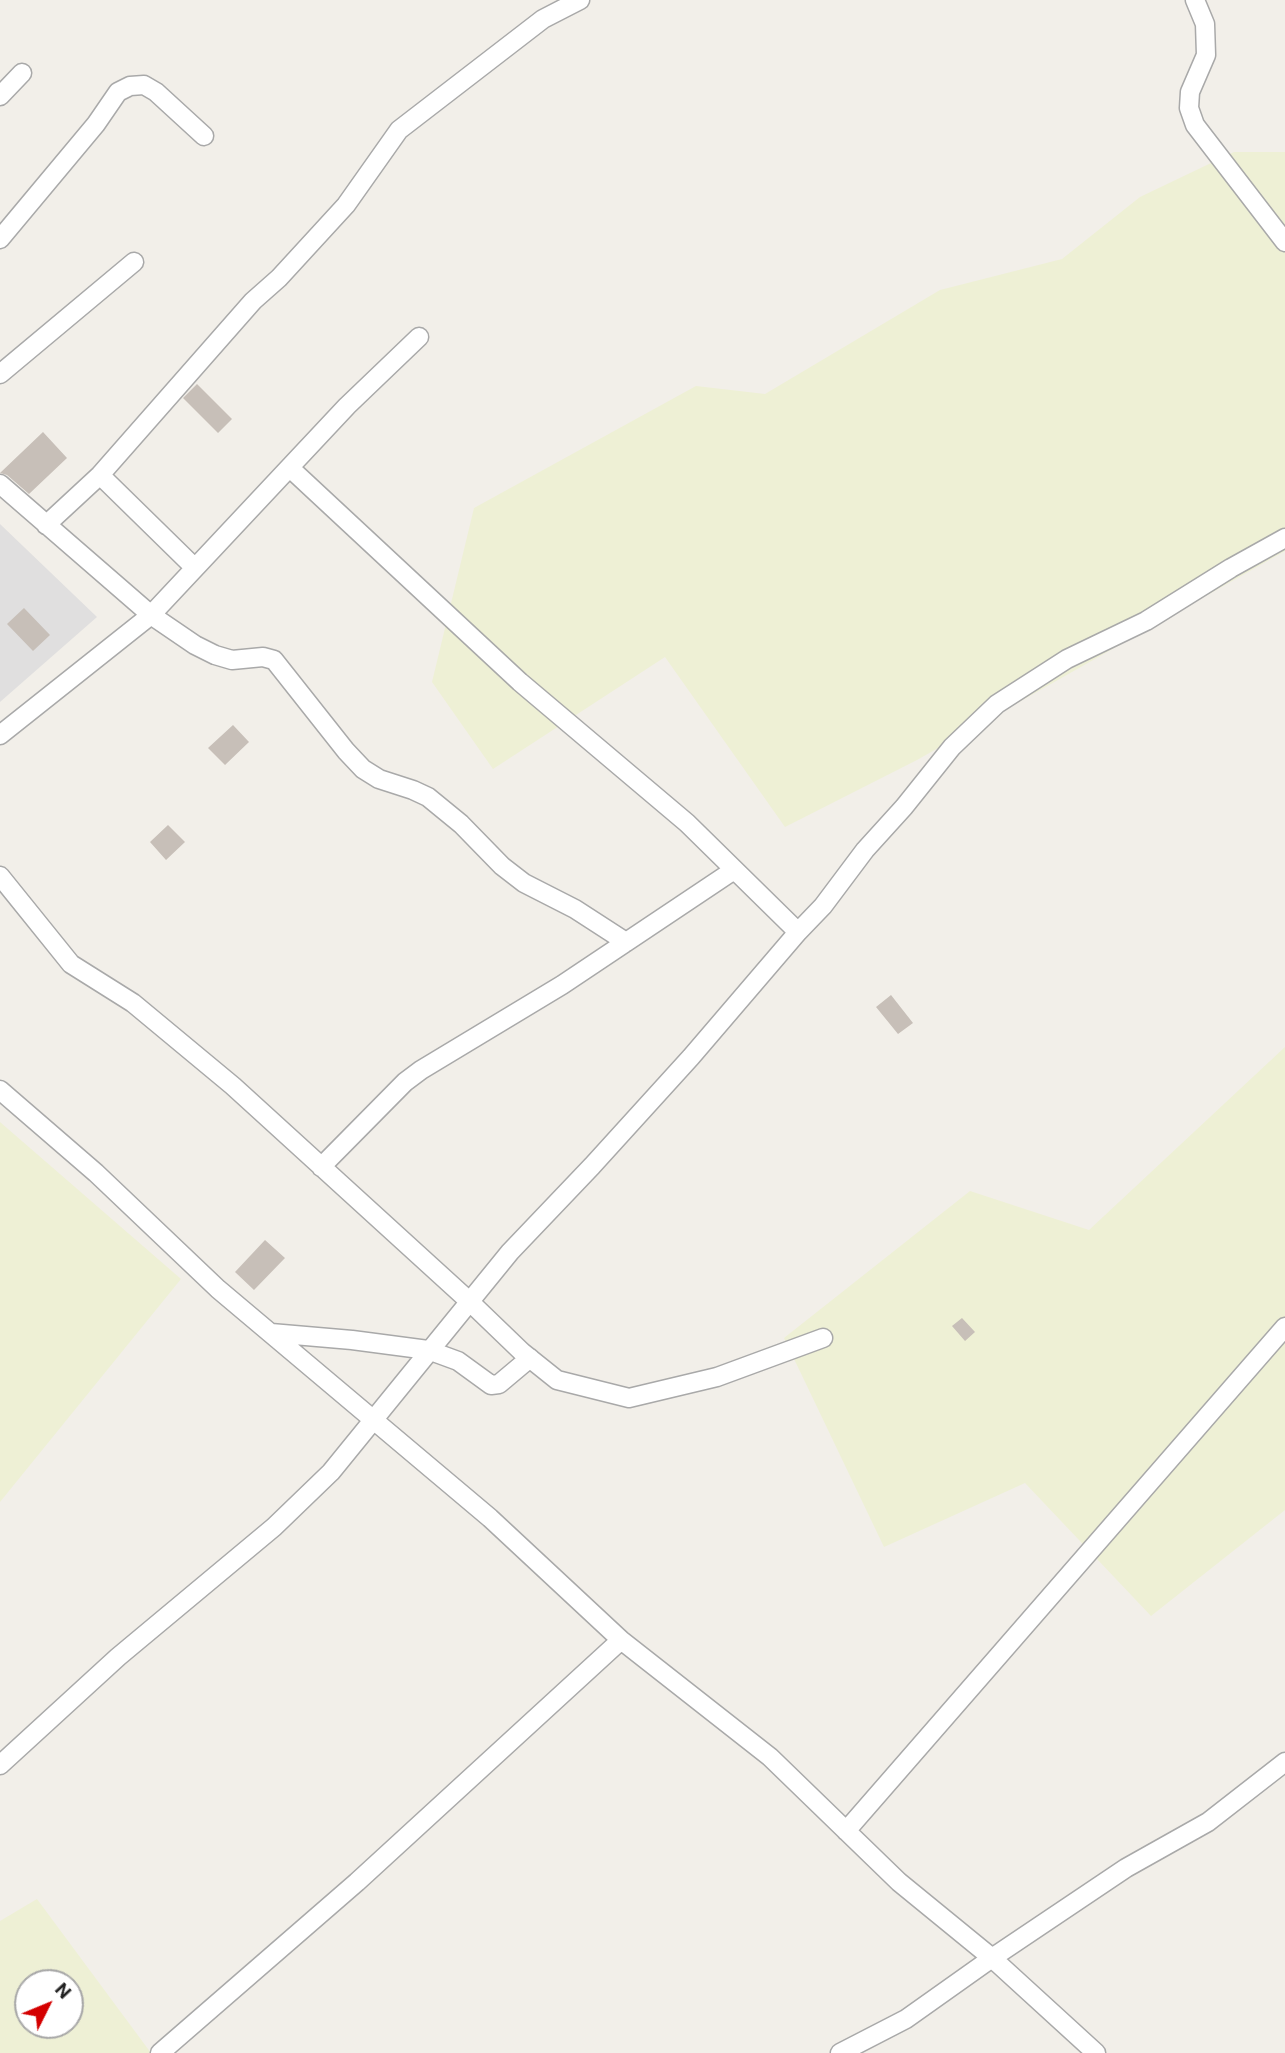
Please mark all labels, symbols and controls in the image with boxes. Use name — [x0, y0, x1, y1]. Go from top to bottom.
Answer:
north arrow — [14, 1969, 84, 2039]
text: N — [50, 1978, 76, 2003]

